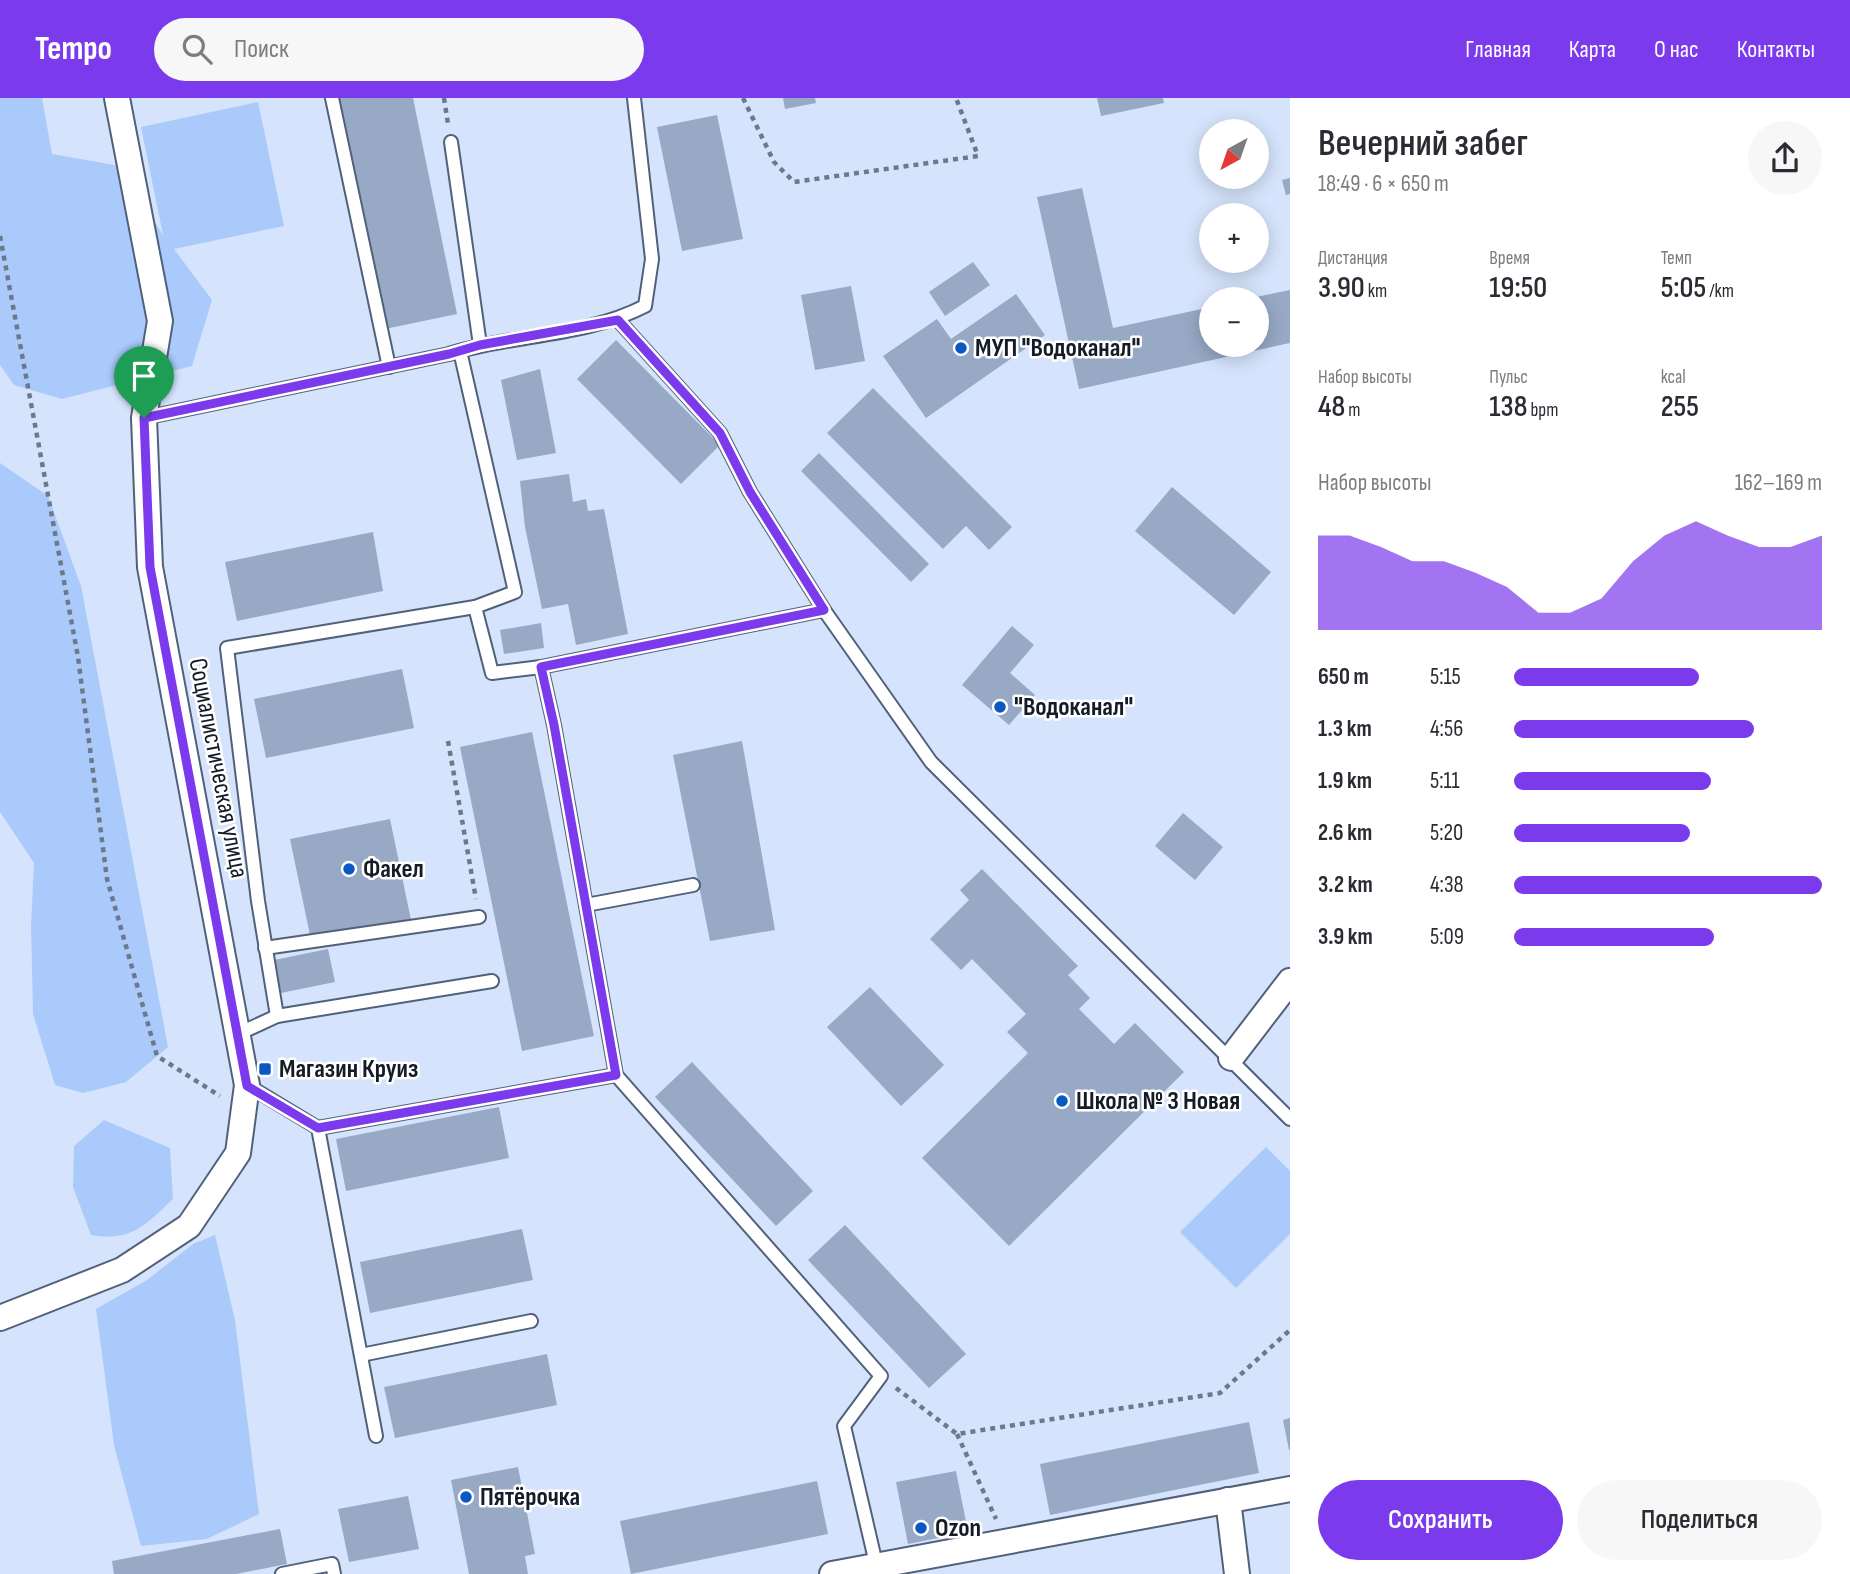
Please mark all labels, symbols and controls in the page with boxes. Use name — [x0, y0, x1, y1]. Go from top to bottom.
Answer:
search box — [154, 18, 644, 81]
text: Tempo — [35, 29, 112, 69]
icon: search — [178, 30, 216, 68]
text: Поиск — [234, 34, 289, 65]
text: Главная — [1465, 35, 1531, 64]
text: Карта — [1569, 35, 1616, 64]
text: О нас — [1654, 35, 1699, 64]
text: Контакты — [1737, 35, 1815, 64]
north arrow — [1199, 119, 1269, 189]
map controls — [1199, 119, 1269, 357]
text: Вечерний забег — [1318, 121, 1528, 166]
button: share — [1748, 121, 1822, 195]
text: 18:49 · 6 × 650 m — [1318, 170, 1449, 198]
button: + — [1199, 203, 1269, 273]
text: Дистанция — [1318, 247, 1388, 270]
text: Время — [1489, 247, 1530, 270]
text: Темп — [1661, 247, 1692, 270]
text: 3.90 — [1318, 270, 1365, 306]
text: 19:50 — [1489, 270, 1547, 306]
text: 5:05 — [1661, 270, 1706, 306]
text: km — [1365, 280, 1387, 303]
text: /km — [1706, 280, 1734, 303]
button: − — [1199, 287, 1269, 357]
place label: МУП "Водоканал" — [975, 333, 1141, 364]
marker: МУП "Водоканал" — [953, 340, 969, 356]
pin — [114, 346, 174, 418]
icon: arrive — [125, 357, 163, 395]
text: Набор высоты — [1318, 366, 1412, 389]
text: Пульс — [1489, 366, 1528, 389]
text: kcal — [1661, 366, 1686, 389]
text: 48 — [1318, 389, 1345, 425]
text: 138 — [1489, 389, 1527, 425]
text: 255 — [1661, 389, 1699, 425]
text: m — [1345, 399, 1360, 422]
text: bpm — [1527, 399, 1558, 422]
text: Набор высоты — [1318, 469, 1431, 497]
text: 162–169 m — [1735, 469, 1822, 497]
street label: Социалистическая улица — [181, 656, 255, 880]
text: 650 m — [1318, 663, 1369, 691]
text: 5:15 — [1430, 663, 1461, 691]
place label: "Водоканал" — [1014, 692, 1133, 723]
marker: "Водоканал" — [992, 699, 1008, 715]
text: 1.3 km — [1318, 715, 1372, 743]
text: 4:56 — [1430, 715, 1463, 743]
text: 1.9 km — [1318, 767, 1372, 795]
text: 5:11 — [1430, 767, 1460, 795]
text: 2.6 km — [1318, 819, 1372, 847]
text: 5:20 — [1430, 819, 1463, 847]
place label: Факел — [363, 854, 424, 885]
marker: Факел — [341, 861, 357, 877]
text: 3.2 km — [1318, 871, 1373, 899]
text: 4:38 — [1430, 871, 1464, 899]
text: 3.9 km — [1318, 923, 1373, 951]
text: 5:09 — [1430, 923, 1464, 951]
place label: Магазин Круиз — [279, 1054, 418, 1085]
marker: Магазин Круиз — [257, 1061, 273, 1077]
place label: Школа № 3 Новая — [1076, 1086, 1240, 1117]
marker: Школа № 3 Новая — [1054, 1093, 1070, 1109]
button: Сохранить — [1318, 1480, 1563, 1560]
button: Поделиться — [1577, 1480, 1822, 1560]
place label: Пятёрочка — [480, 1482, 580, 1513]
marker: Пятёрочка — [458, 1489, 474, 1505]
place label: Ozon — [935, 1513, 981, 1544]
marker: Ozon — [913, 1520, 929, 1536]

